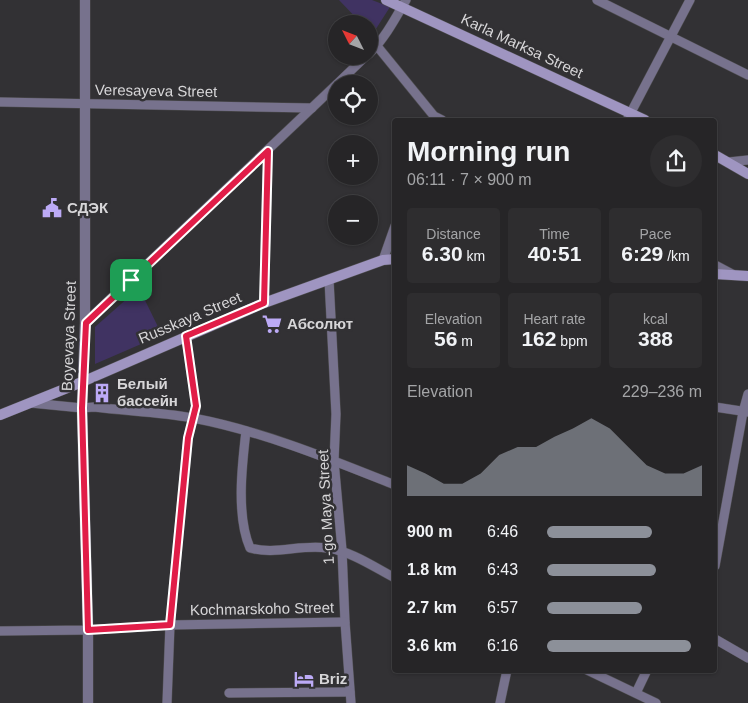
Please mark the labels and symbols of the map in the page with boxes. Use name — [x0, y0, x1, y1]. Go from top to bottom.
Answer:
street label: Karla Marksa Street — [459, 10, 587, 82]
north arrow — [328, 15, 378, 65]
street label: Veresayeva Street — [95, 81, 218, 100]
public building icon: СДЭК — [41, 197, 63, 219]
place label: СДЭК — [67, 199, 109, 216]
pin — [110, 259, 152, 301]
street label: Boyevaya Street — [58, 280, 79, 391]
street label: Russkaya Street — [136, 288, 245, 347]
supermarket icon: Абсолют — [261, 313, 283, 335]
place label: Абсолют — [287, 315, 353, 332]
place label: Белый баcсейн — [117, 375, 178, 409]
building icon: Белый баcсейн — [91, 382, 113, 404]
street label: 1-go Maya Street — [314, 448, 337, 565]
street label: Kochmarskoho Street — [190, 599, 335, 618]
hotel icon: Briz — [293, 668, 315, 690]
place label: Briz — [319, 670, 347, 687]

